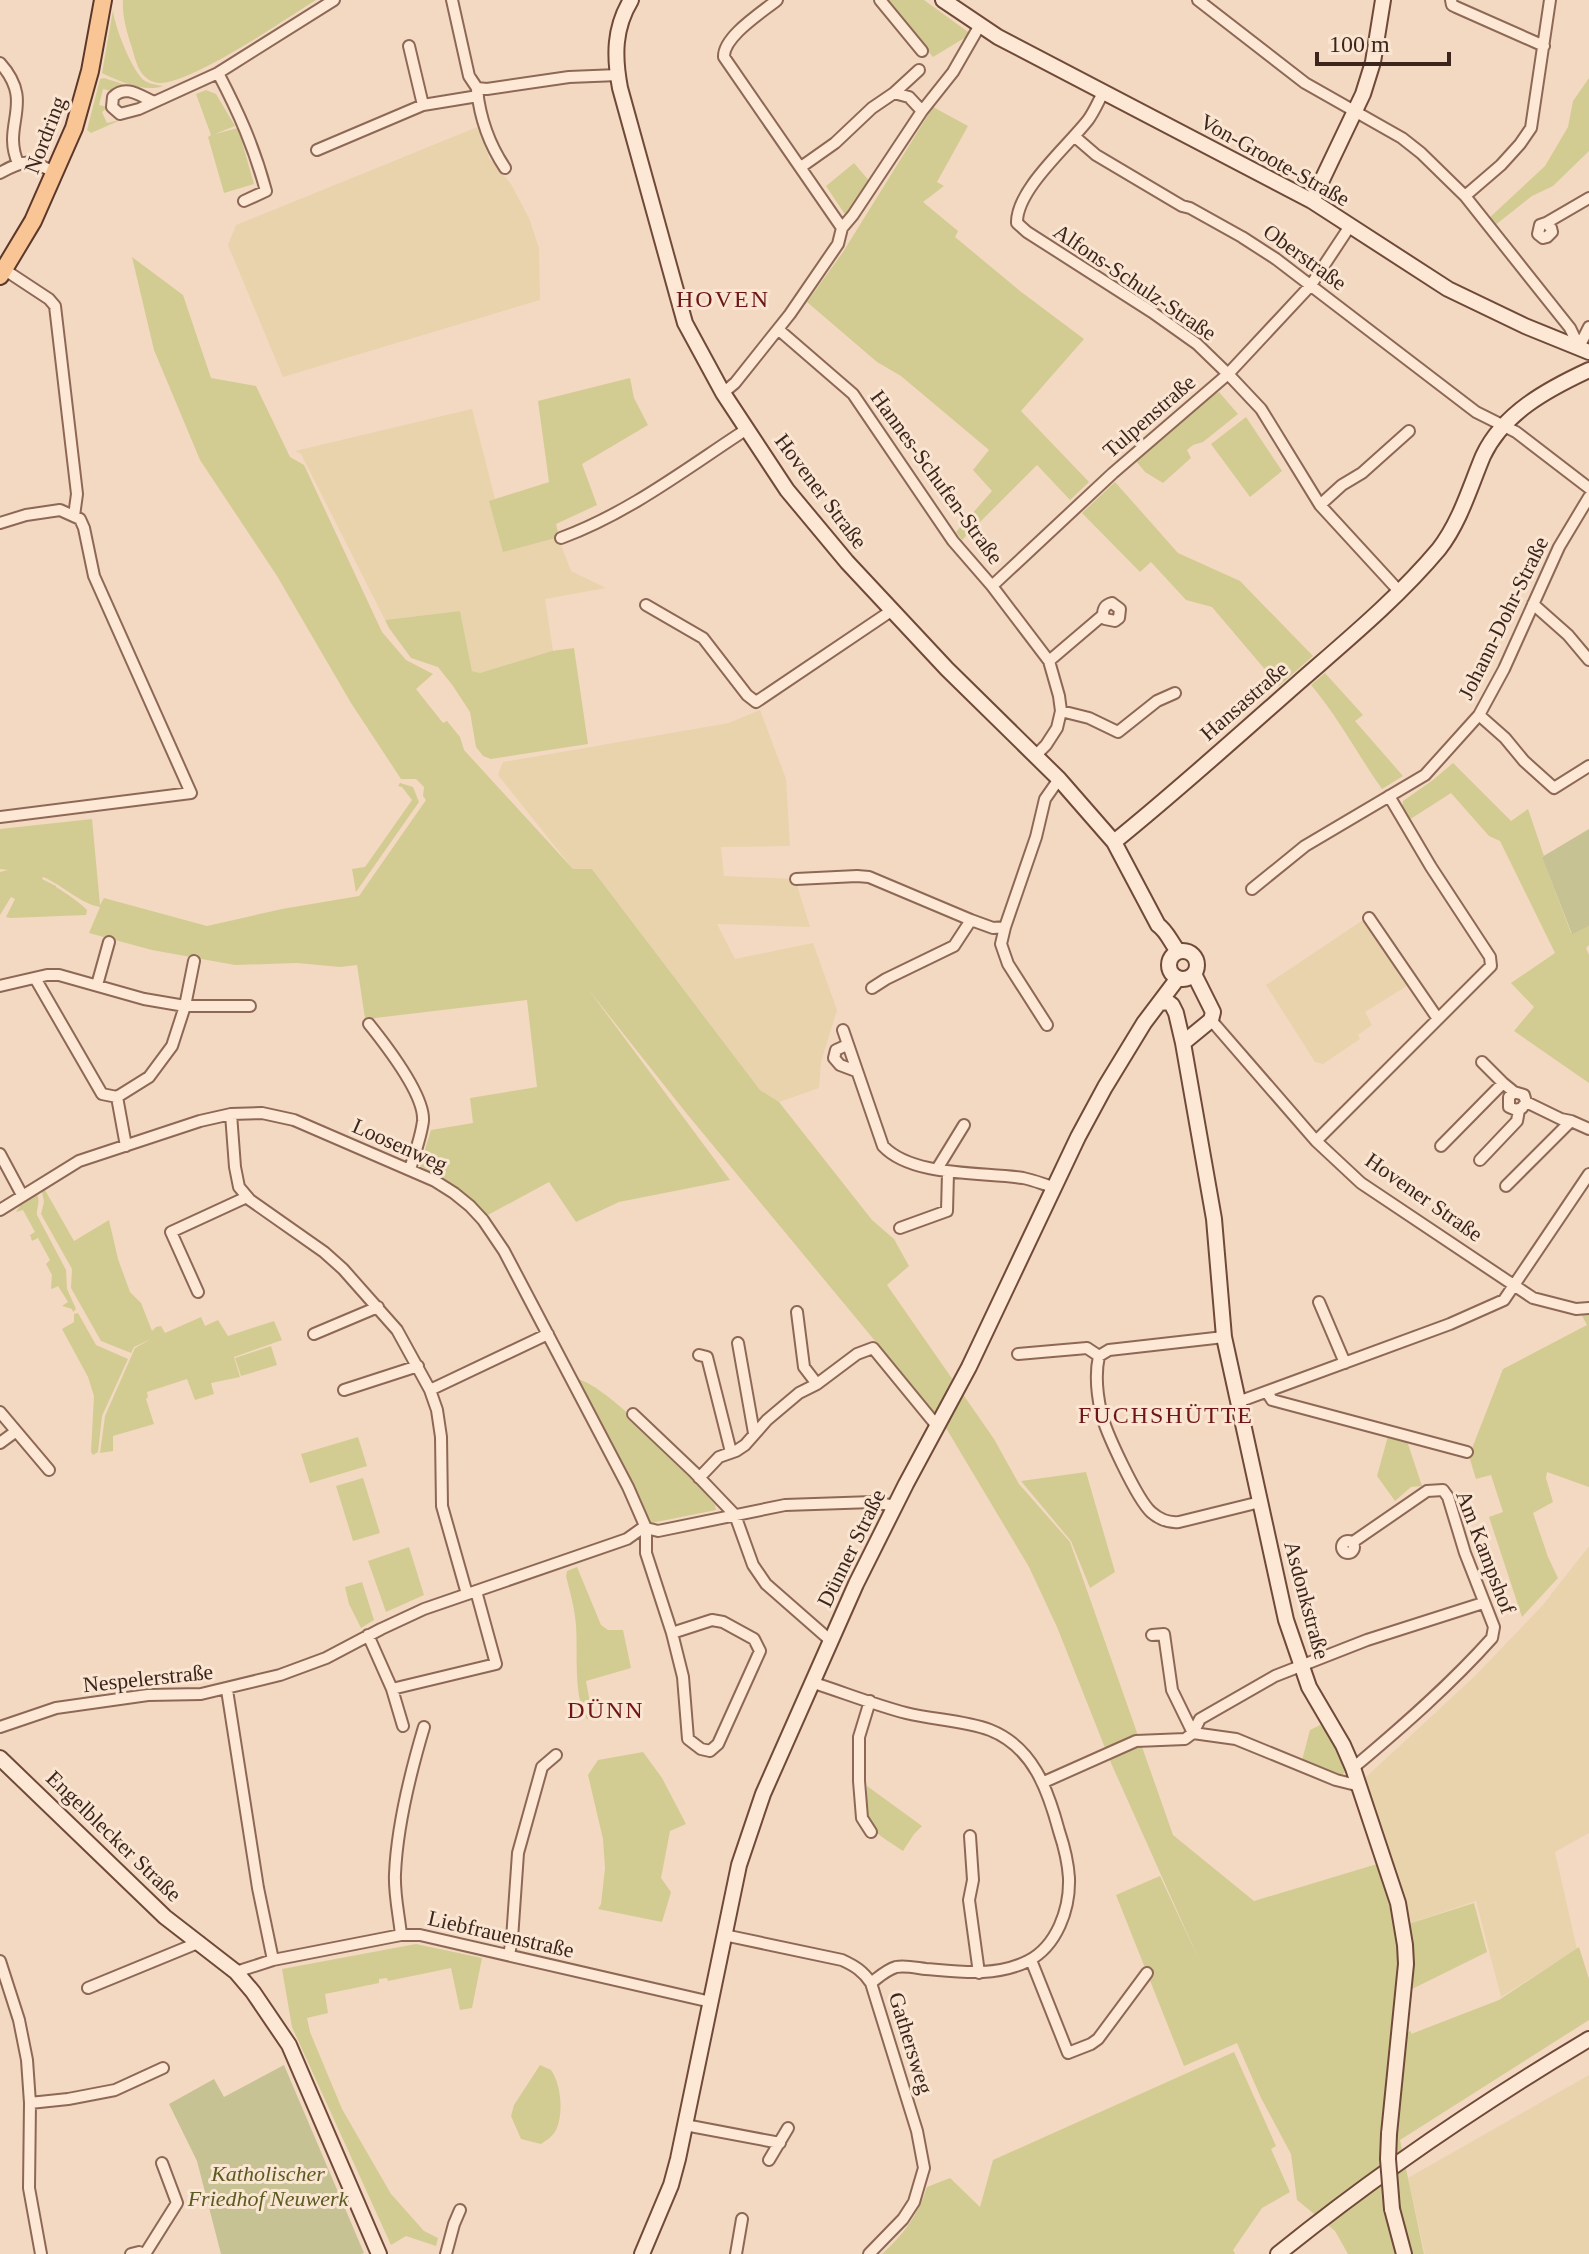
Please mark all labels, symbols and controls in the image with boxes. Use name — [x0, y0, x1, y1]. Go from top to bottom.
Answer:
scale bar — [1317, 16, 1449, 66]
text: 100 m — [1329, 31, 1390, 57]
street label: Nordring — [19, 93, 71, 177]
street label: Von-Groote-Straße — [1196, 109, 1354, 211]
street label: Alfons-Schulz-Straße — [1049, 218, 1221, 346]
street label: Oberstraße — [1259, 219, 1351, 295]
district label: HOVEN — [676, 286, 770, 312]
street label: Tulpenstraße — [1098, 369, 1200, 463]
street label: Hannes-Schufen-Straße — [865, 385, 1009, 569]
street label: Hovener Straße — [770, 429, 872, 553]
street label: Johann-Dohr-Straße — [1453, 533, 1553, 703]
street label: Hansastraße — [1195, 656, 1293, 746]
street label: Loosenweg — [349, 1113, 451, 1177]
street label: Hovener Straße — [1361, 1147, 1487, 1247]
district label: FUCHSHÜTTE — [1078, 1402, 1254, 1428]
street label: Dünner Straße — [812, 1485, 890, 1611]
street label: Am Kampshof — [1451, 1487, 1521, 1618]
street label: Asdonkstraße — [1279, 1538, 1335, 1662]
street label: Nespelerstraße — [82, 1659, 214, 1697]
district label: DÜNN — [567, 1697, 645, 1723]
street label: Engelblecker Straße — [41, 1765, 187, 1907]
street label: Liebfrauenstraße — [426, 1905, 576, 1963]
street label: Gathersweg — [884, 1989, 938, 2097]
park label: Katholischer Friedhof Neuwerk — [187, 2161, 350, 2211]

